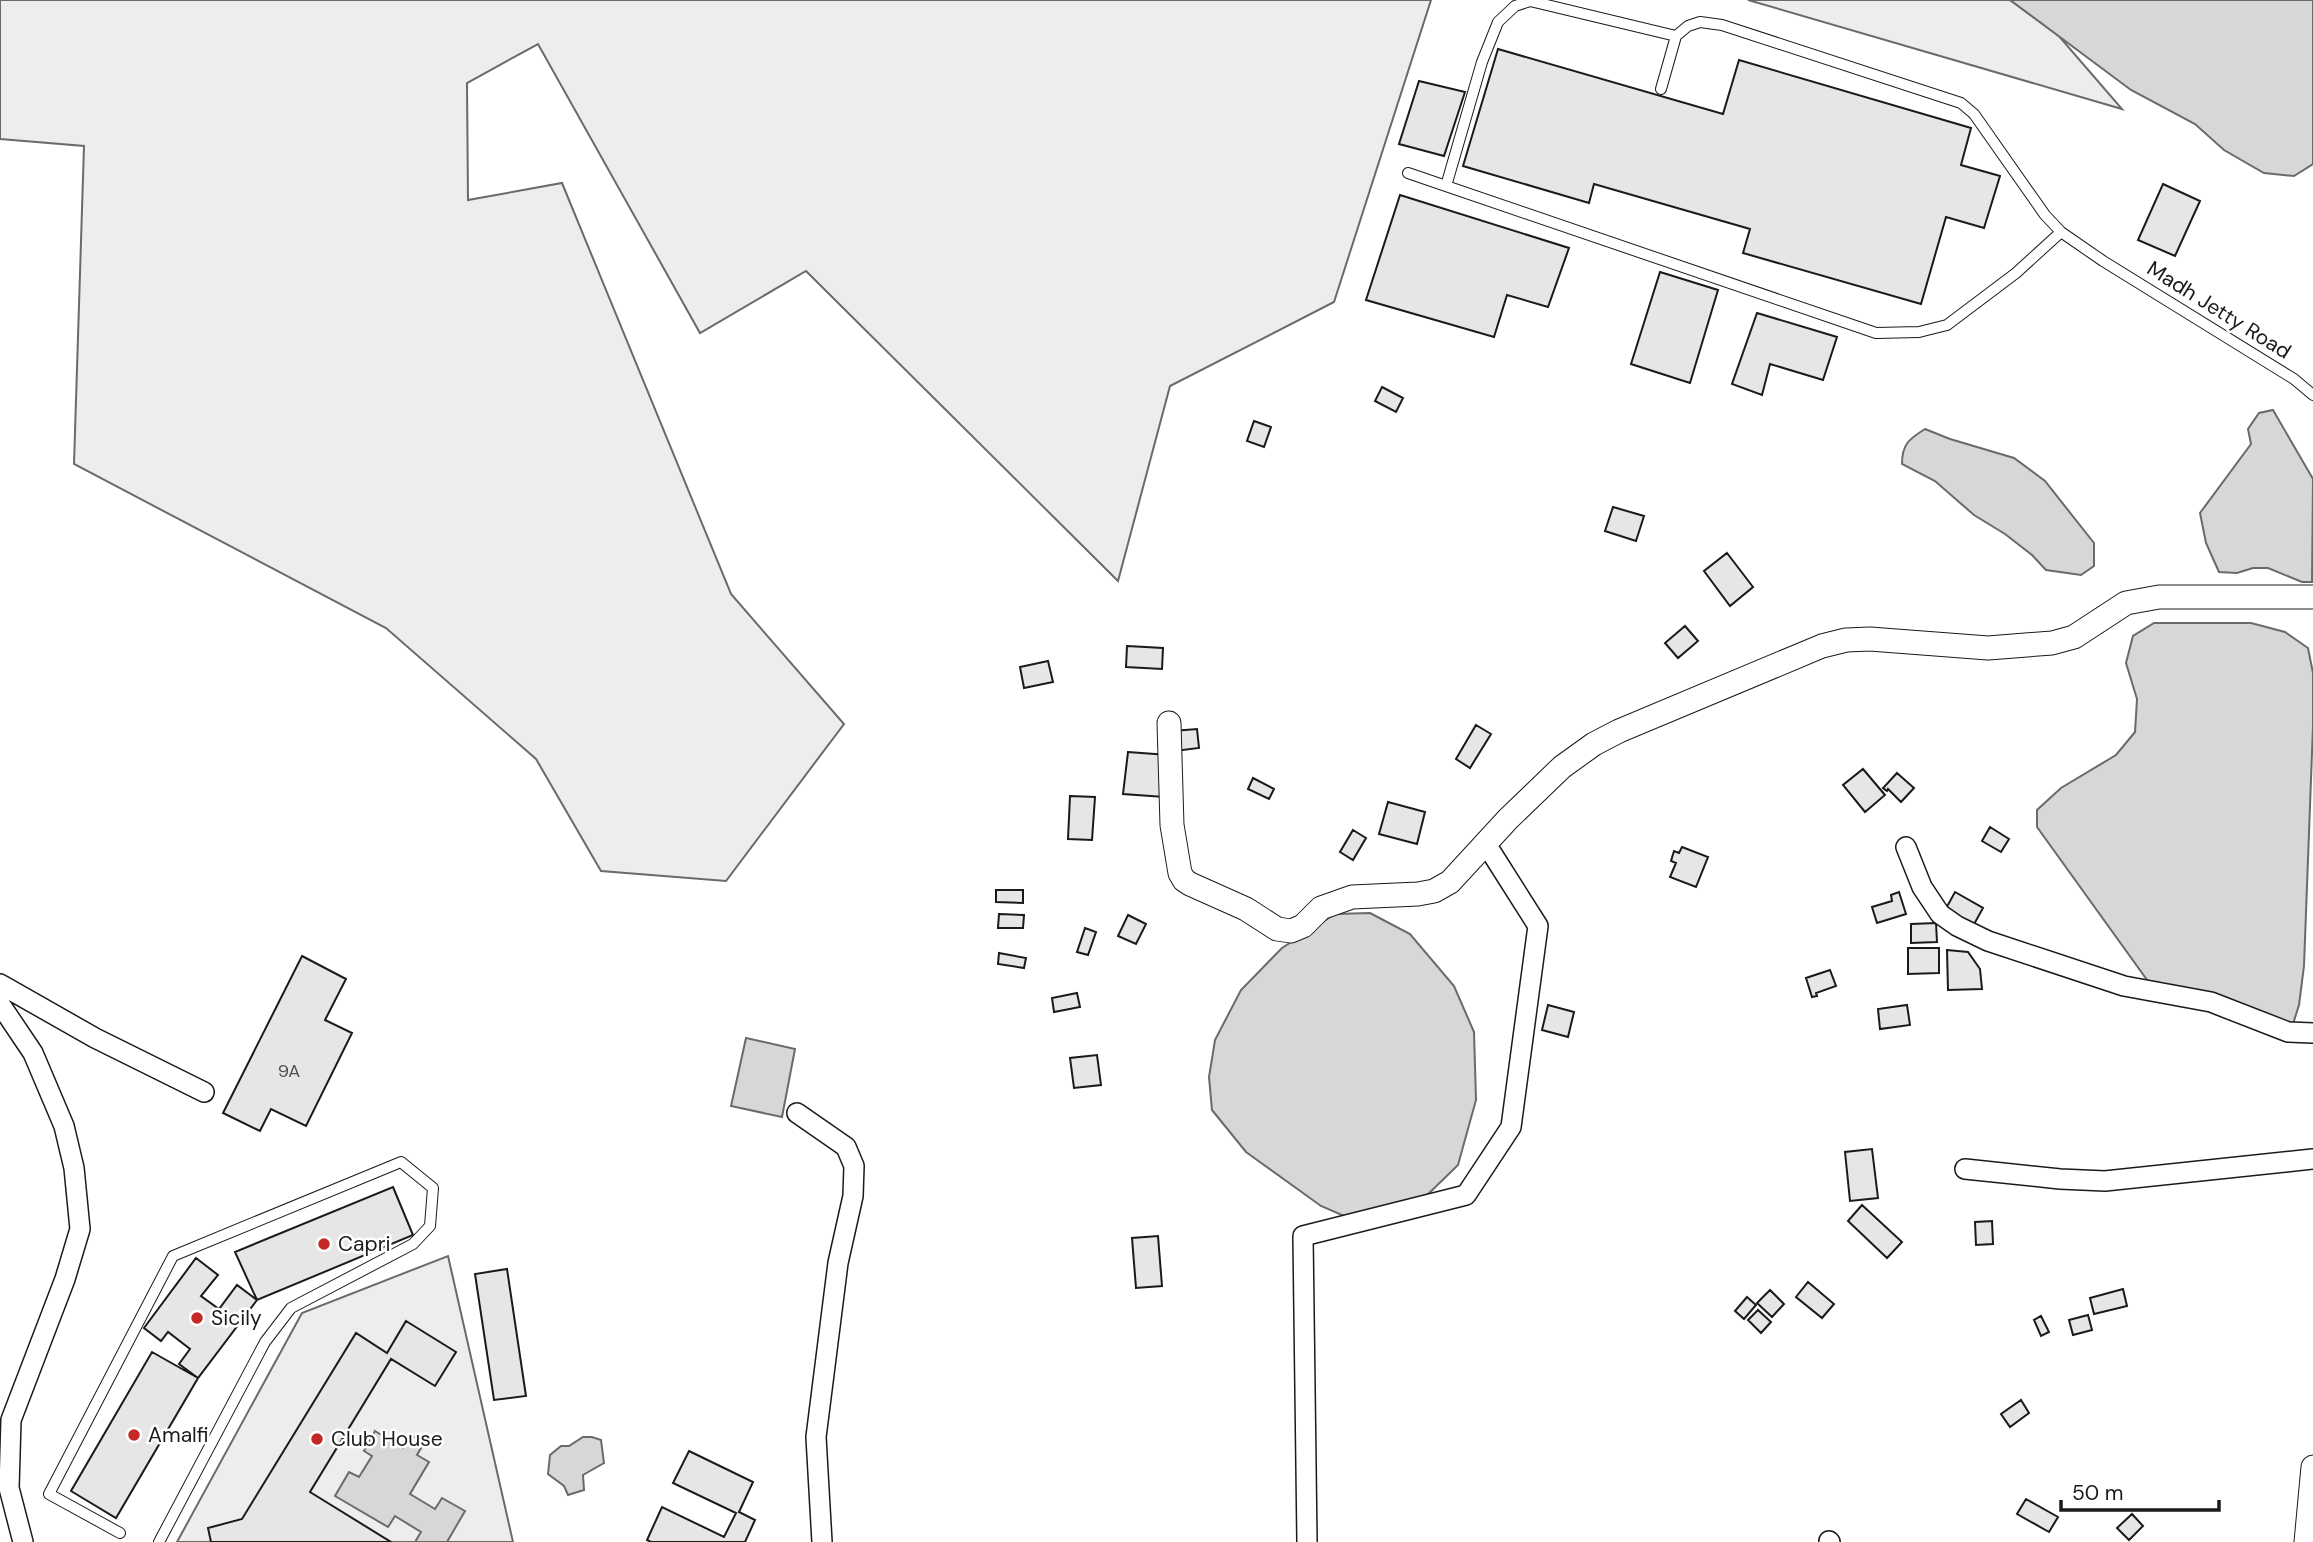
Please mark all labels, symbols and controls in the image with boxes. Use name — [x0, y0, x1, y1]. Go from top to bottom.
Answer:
street label: Madh Jetty Road — [2142, 255, 2296, 365]
house number: 9A — [278, 1059, 300, 1083]
place label: Capri — [338, 1230, 390, 1258]
marker: Capri — [316, 1236, 332, 1252]
place label: Sicily — [211, 1304, 262, 1332]
marker: Sicily — [189, 1310, 205, 1326]
place label: Amalfi — [148, 1421, 209, 1449]
place label: Club House — [331, 1425, 443, 1453]
marker: Amalfi — [126, 1427, 142, 1443]
marker: Club House — [309, 1431, 325, 1447]
scale bar — [2061, 1468, 2218, 1512]
text: 50 m — [2072, 1479, 2123, 1507]

